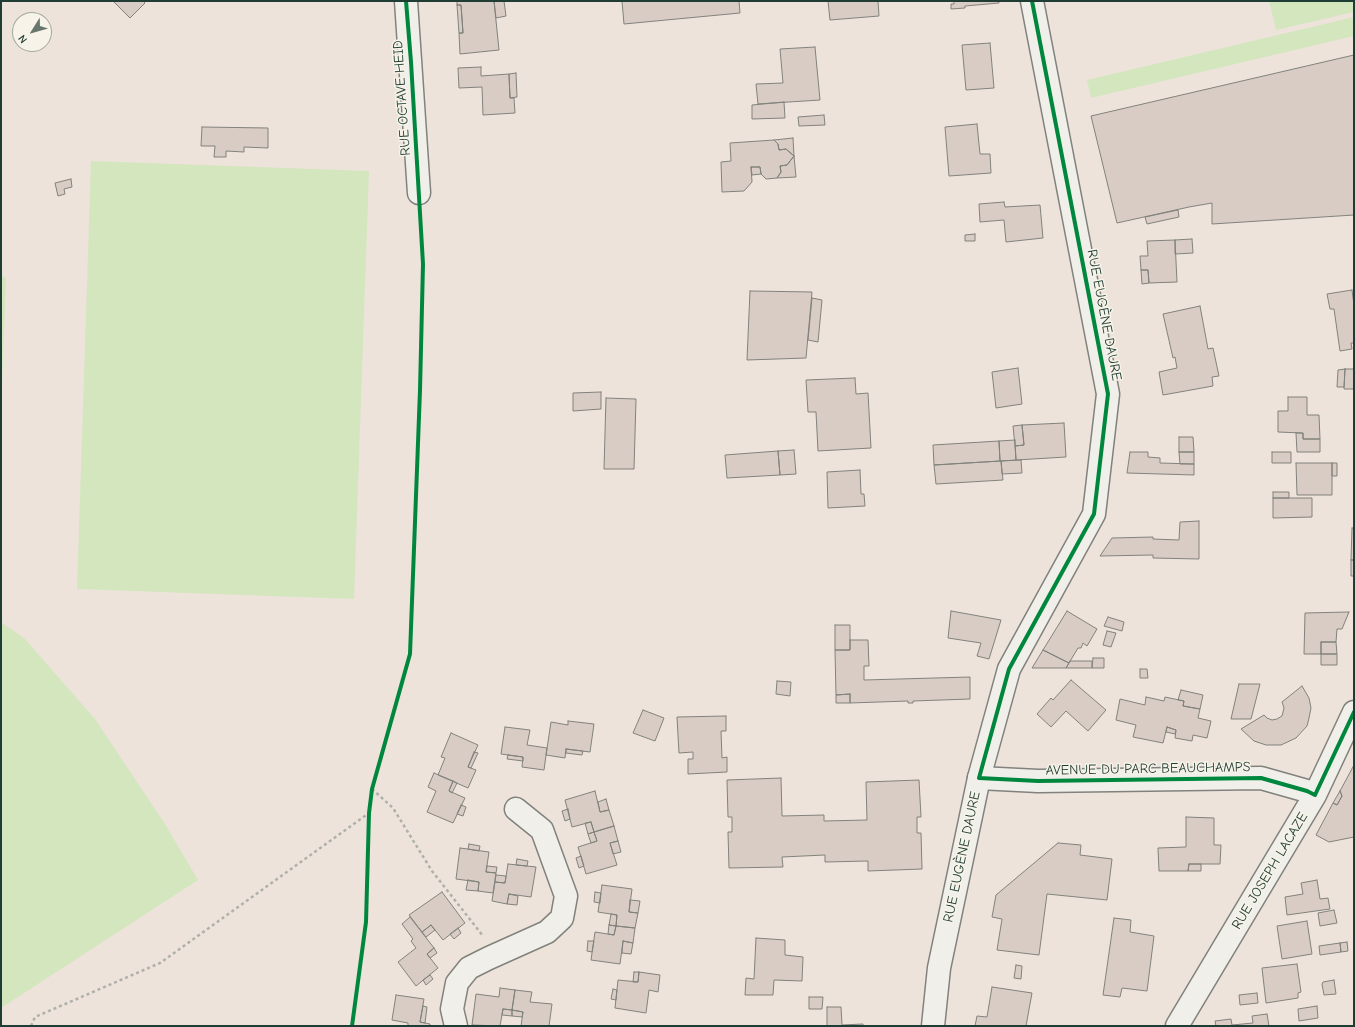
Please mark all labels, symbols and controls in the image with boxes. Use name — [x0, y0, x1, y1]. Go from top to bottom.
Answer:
north arrow — [12, 12, 52, 52]
text: N — [15, 32, 30, 46]
street label: RUE OCTAVE HEID — [390, 40, 414, 156]
street label: RUE EUGÈNE DAURE — [1083, 248, 1125, 382]
street label: AVENUE DU PARC BEAUCHAMPS — [1045, 759, 1251, 779]
street label: RUE EUGÈNE DAURE — [940, 790, 984, 924]
street label: RUE JOSEPH LACAZE — [1228, 809, 1312, 933]

